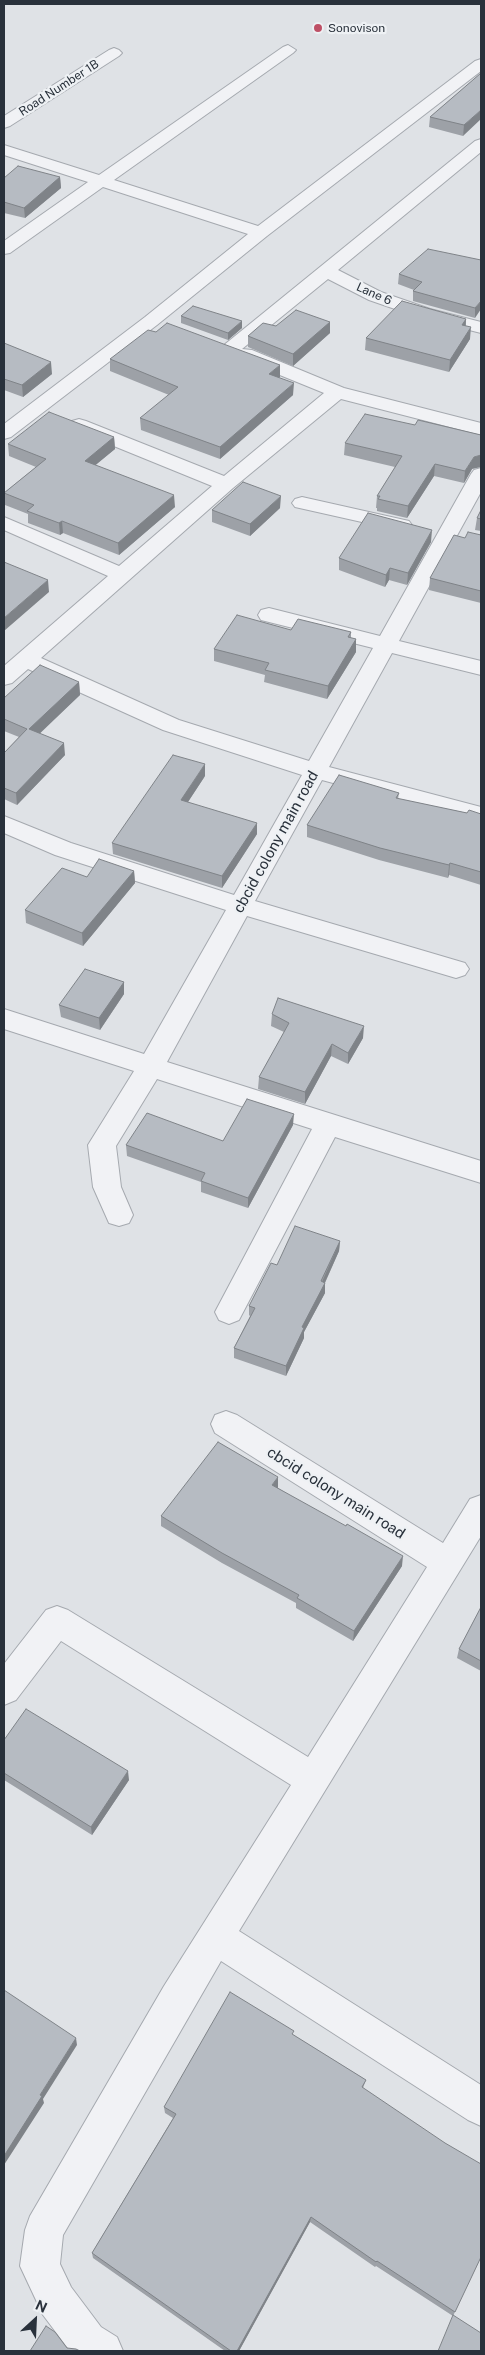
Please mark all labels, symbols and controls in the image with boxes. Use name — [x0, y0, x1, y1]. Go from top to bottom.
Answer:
place label: Sonovison — [328, 21, 385, 35]
marker: Sonovison — [312, 22, 324, 34]
street label: Road Number 1B — [16, 57, 102, 119]
street label: Lane 6 — [354, 280, 394, 308]
street label: cbcid colony main road — [229, 768, 323, 916]
street label: cbcid colony main road — [264, 1443, 408, 1543]
north arrow — [10, 2295, 60, 2345]
text: N — [33, 2297, 50, 2316]

